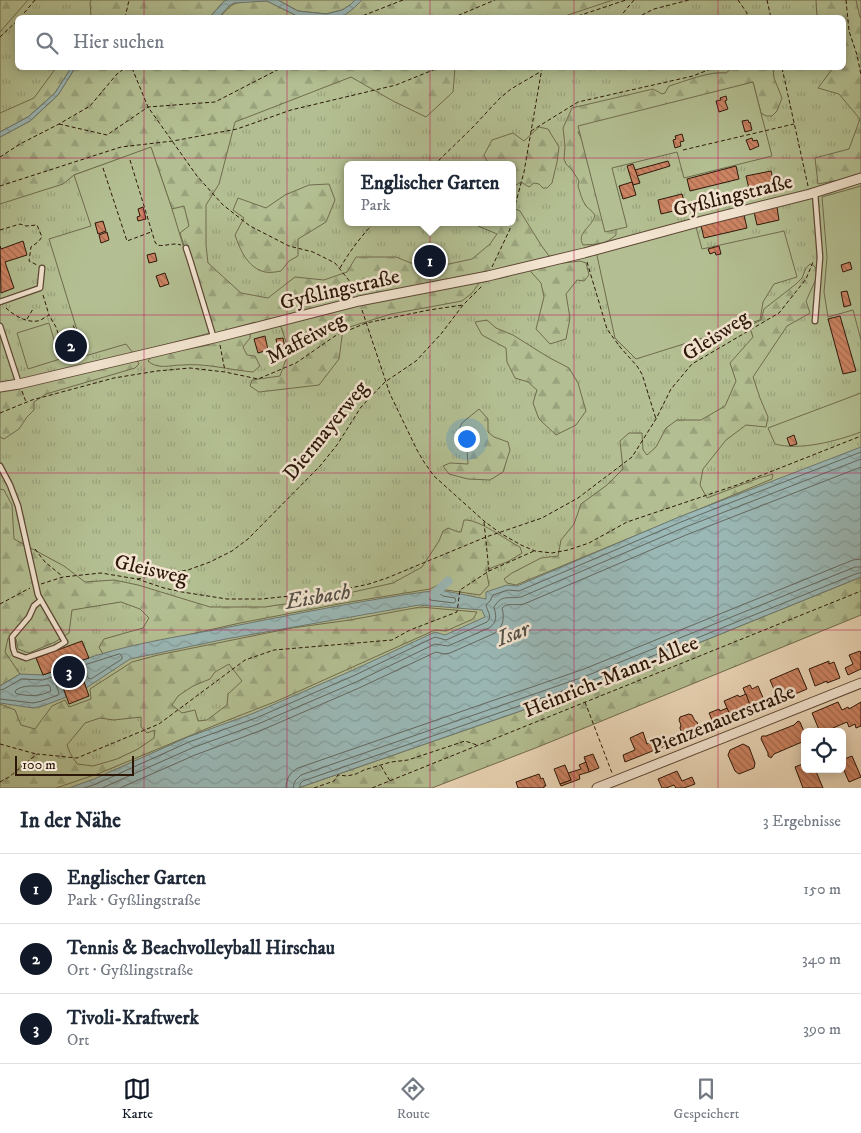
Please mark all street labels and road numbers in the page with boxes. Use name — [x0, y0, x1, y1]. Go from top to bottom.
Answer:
street label: Gyßlingstraße — [671, 169, 796, 223]
street label: Gyßlingstraße — [278, 264, 403, 316]
street label: Gleisweg — [678, 304, 755, 367]
street label: Maffeiweg — [262, 307, 351, 371]
street label: Diermayerweg — [278, 375, 375, 486]
street label: Gleisweg — [112, 549, 191, 591]
street label: Heinrich-Mann-Allee — [520, 630, 702, 724]
street label: Pienzenauerstraße — [647, 679, 799, 761]

